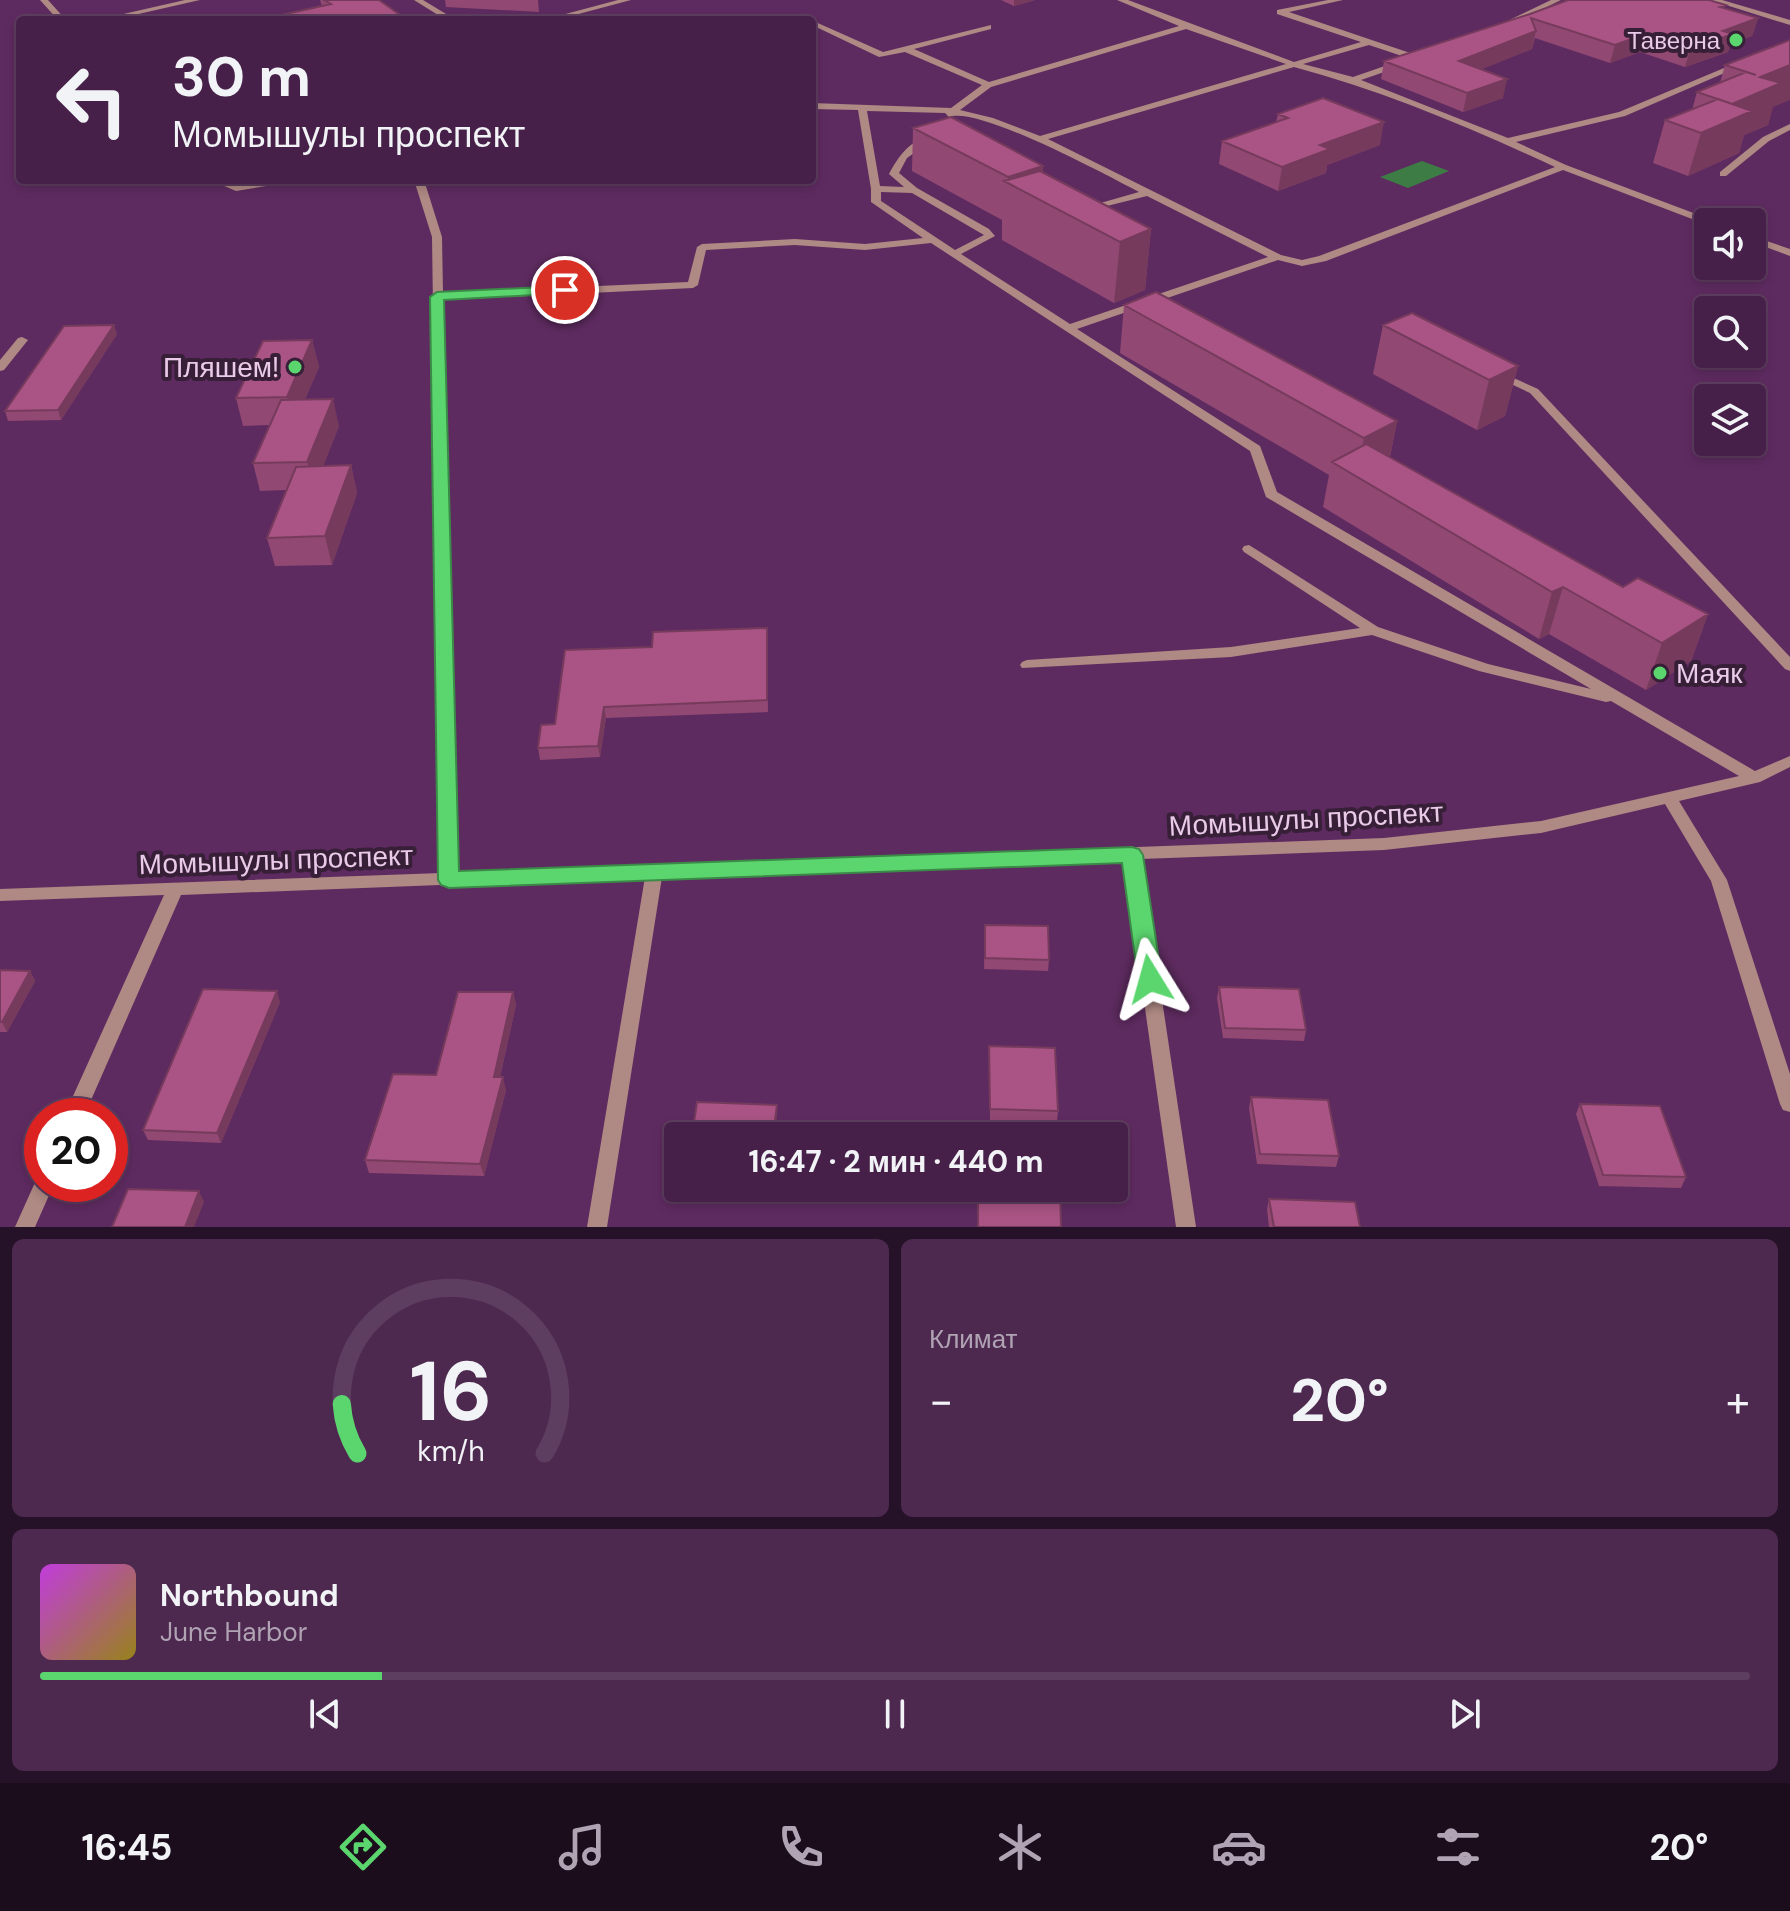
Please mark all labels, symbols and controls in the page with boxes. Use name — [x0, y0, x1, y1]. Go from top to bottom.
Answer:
place label: Таверна — [1627, 25, 1721, 56]
marker: Таверна — [1727, 31, 1745, 49]
text: 30 m — [172, 40, 311, 113]
icon: left — [40, 48, 144, 152]
text: Момышулы проспект — [172, 111, 525, 158]
map controls — [1694, 208, 1766, 456]
button: sound — [1694, 208, 1766, 280]
pin — [531, 256, 599, 324]
icon: arrive — [543, 268, 587, 312]
button: search — [1694, 296, 1766, 368]
place label: Пляшем! — [163, 349, 279, 386]
marker: Пляшем! — [286, 358, 304, 376]
button: layers — [1694, 384, 1766, 456]
place label: Маяк — [1676, 655, 1743, 692]
marker: Маяк — [1651, 664, 1669, 682]
street label: Момышулы проспект — [1168, 793, 1444, 845]
street label: Момышулы проспект — [138, 837, 414, 883]
position arrow — [1108, 937, 1192, 1021]
speed limit sign: 20 — [24, 1098, 128, 1202]
text: 16:47 · 2 мин · 440 m — [748, 1142, 1044, 1181]
text: Климат — [929, 1322, 1018, 1356]
text: 16 — [409, 1337, 492, 1446]
text: 20° — [1290, 1361, 1389, 1440]
text: − — [929, 1372, 953, 1430]
text: + — [1726, 1372, 1750, 1430]
text: km/h — [417, 1433, 484, 1470]
text: Northbound — [160, 1576, 339, 1615]
text: June Harbor — [160, 1615, 307, 1649]
icon: previous — [303, 1692, 347, 1736]
icon: pause — [873, 1692, 917, 1736]
icon: next — [1443, 1692, 1487, 1736]
icon: directions — [335, 1819, 391, 1875]
icon: music — [554, 1819, 610, 1875]
icon: phone — [773, 1819, 829, 1875]
icon: climate — [992, 1819, 1048, 1875]
icon: car — [1211, 1819, 1267, 1875]
icon: filters — [1430, 1819, 1486, 1875]
text: 16:45 — [82, 1824, 172, 1871]
text: 20° — [1649, 1824, 1708, 1871]

